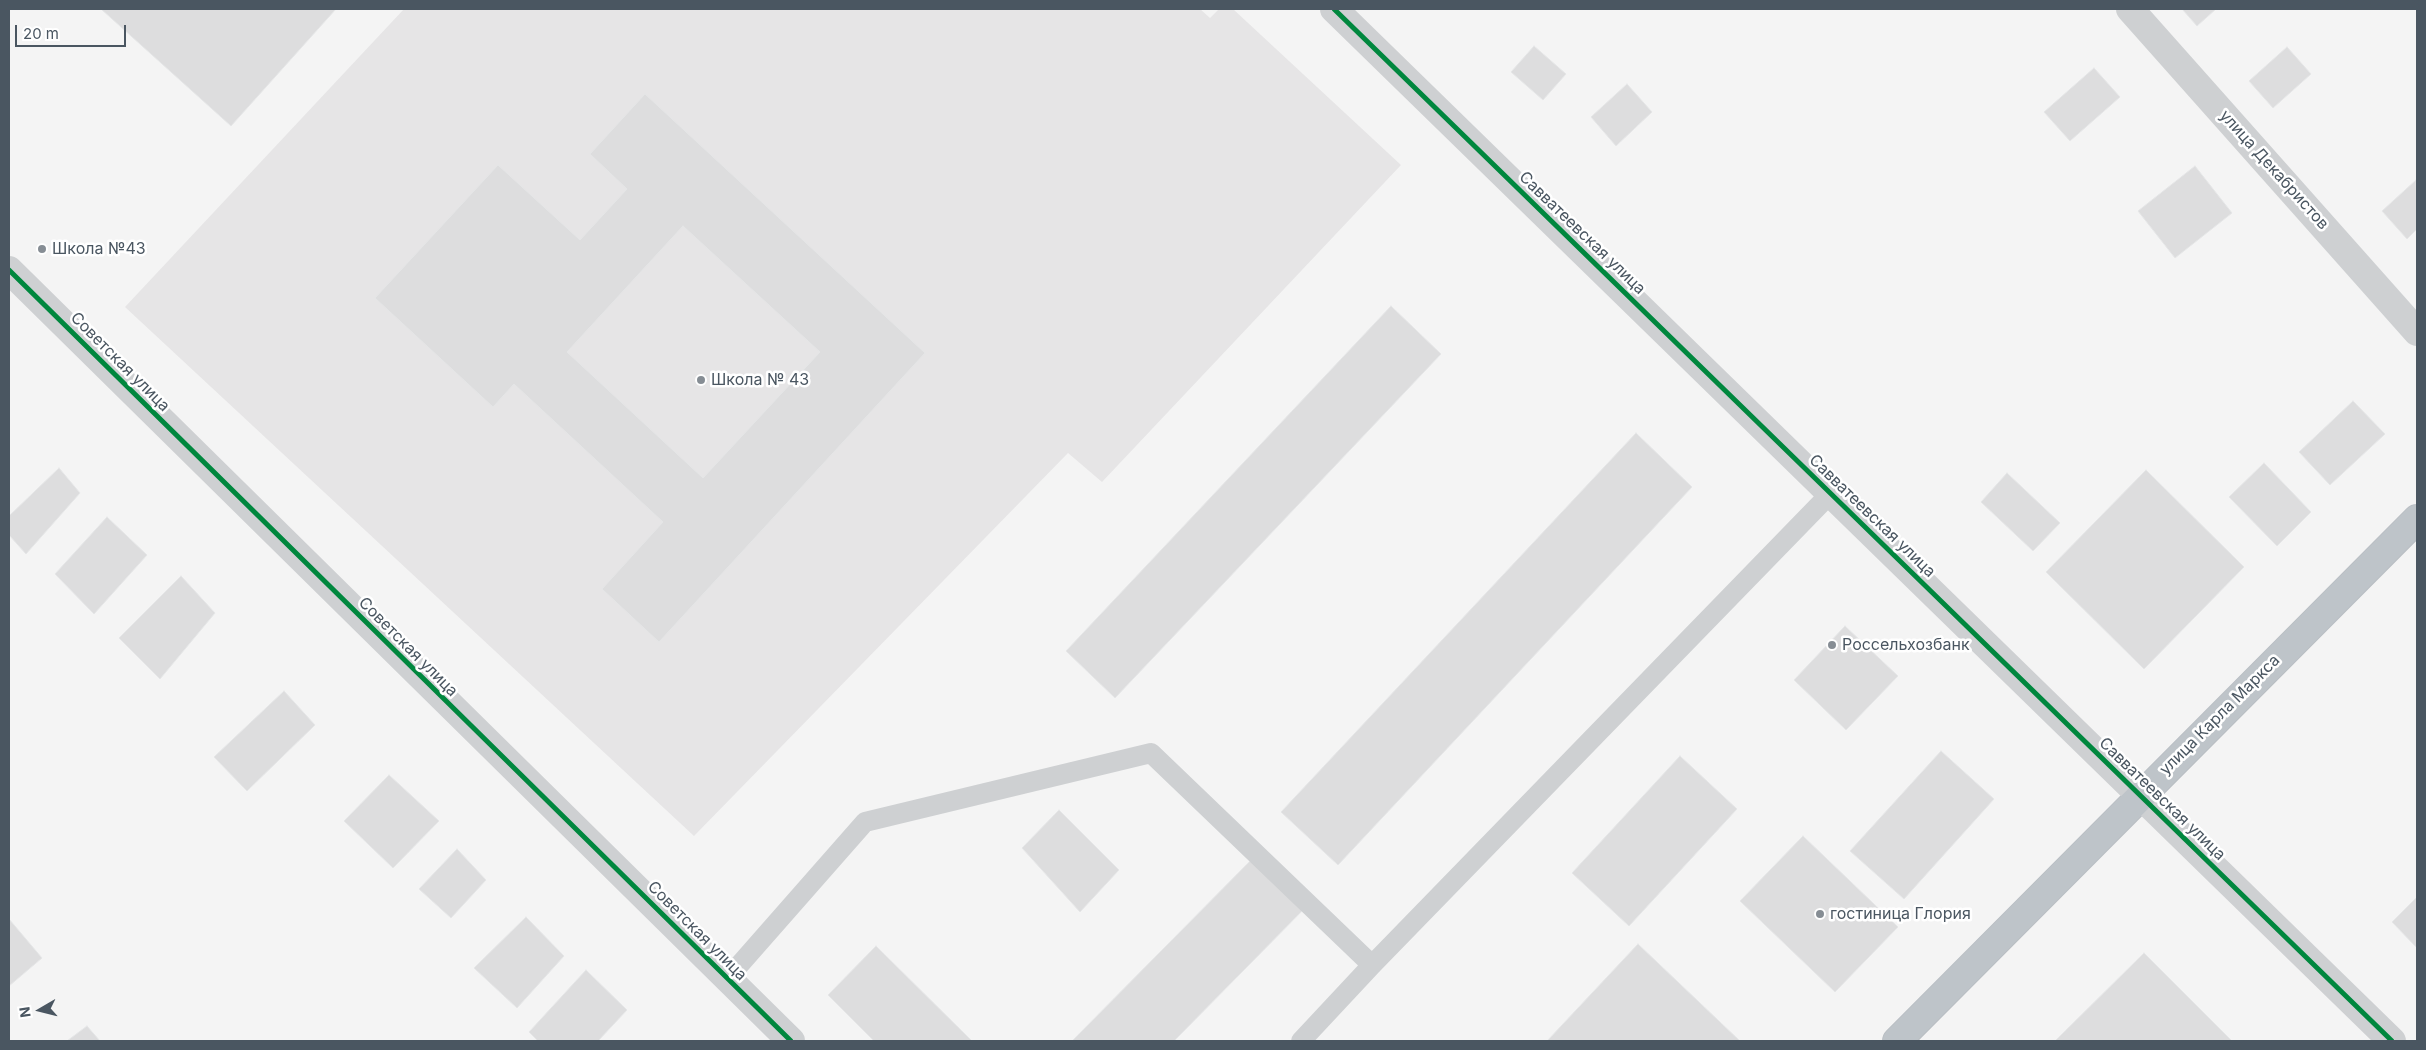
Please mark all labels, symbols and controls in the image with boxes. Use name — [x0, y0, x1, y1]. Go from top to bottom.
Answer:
scale bar — [18, 15, 129, 47]
text: 20 m — [23, 24, 59, 43]
street label: улица Декабристов — [2215, 106, 2333, 234]
street label: Савватеевская улица — [1515, 168, 1649, 298]
place label: Школа №43 — [52, 239, 146, 259]
marker: Школа №43 — [36, 243, 48, 255]
street label: Советская улица — [66, 308, 174, 416]
place label: Школа № 43 — [711, 370, 809, 390]
marker: Школа № 43 — [695, 374, 707, 386]
street label: Савватеевская улица — [1805, 451, 1939, 581]
street label: Советская улица — [354, 593, 462, 701]
place label: Россельхозбанк — [1842, 635, 1970, 655]
marker: Россельхозбанк — [1826, 639, 1838, 651]
street label: улица Карла Маркса — [2156, 651, 2284, 779]
street label: Савватеевская улица — [2095, 734, 2229, 864]
street label: Советская улица — [643, 877, 751, 985]
place label: гостиница Глория — [1830, 904, 1971, 924]
marker: гостиница Глория — [1814, 908, 1826, 920]
north arrow — [15, 985, 65, 1035]
text: N — [15, 1006, 34, 1019]

